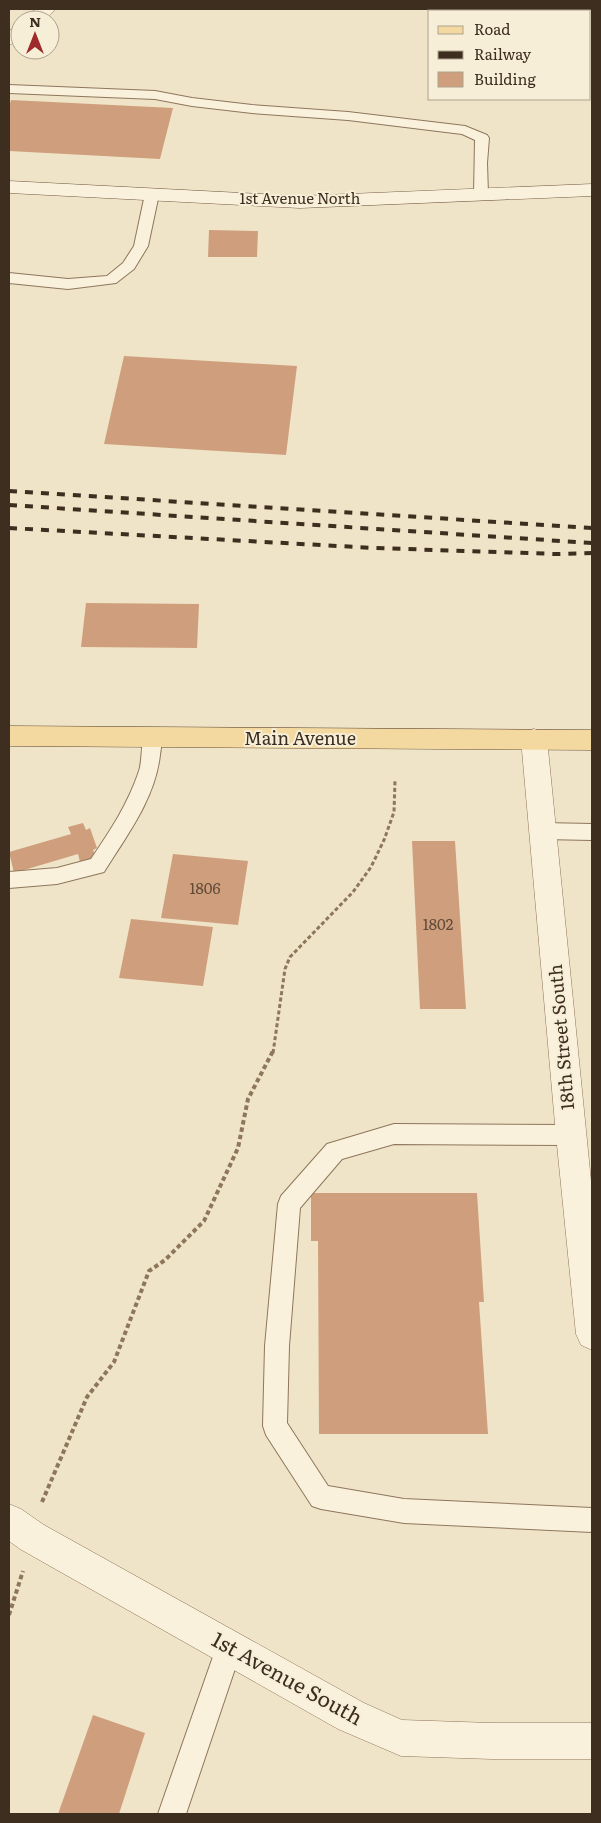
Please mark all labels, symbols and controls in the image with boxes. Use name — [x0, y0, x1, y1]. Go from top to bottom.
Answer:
north arrow — [10, 10, 60, 60]
legend — [428, 10, 591, 100]
text: N — [29, 11, 41, 31]
text: Road — [474, 17, 510, 40]
text: Railway — [474, 42, 532, 65]
text: Building — [474, 67, 536, 90]
street label: 1st Avenue North — [240, 186, 361, 209]
street label: Main Avenue — [244, 724, 356, 751]
house number: 1806 — [189, 876, 221, 899]
house number: 1802 — [423, 912, 454, 935]
street label: 18th Street South — [541, 963, 580, 1111]
street label: 1st Avenue South — [207, 1622, 369, 1731]

